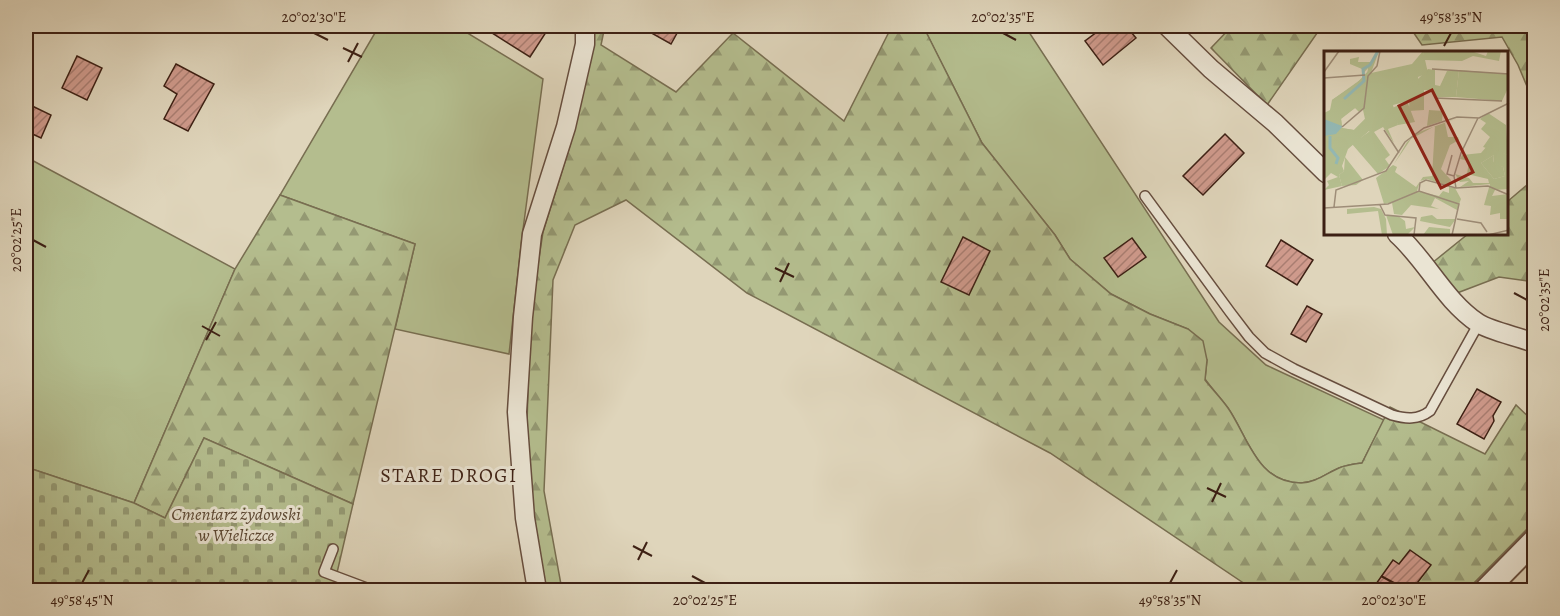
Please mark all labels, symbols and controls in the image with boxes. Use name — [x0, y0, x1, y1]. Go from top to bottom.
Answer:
text: 20°02'30"E — [282, 7, 346, 27]
text: 20°02'35"E — [971, 7, 1035, 27]
text: 49°58'35"N — [1420, 7, 1482, 27]
inset map — [1324, 51, 1509, 236]
text: 20°02'25"E — [6, 208, 26, 272]
text: 20°02'35"E — [1534, 268, 1554, 332]
district label: STARE DROGI — [380, 462, 518, 489]
park label: Cmentarz żydowski w Wieliczce — [171, 502, 301, 547]
text: 49°58'45"N — [50, 590, 114, 610]
text: 20°02'25"E — [673, 590, 737, 610]
text: 49°58'35"N — [1139, 590, 1201, 610]
text: 20°02'30"E — [1362, 590, 1426, 610]

